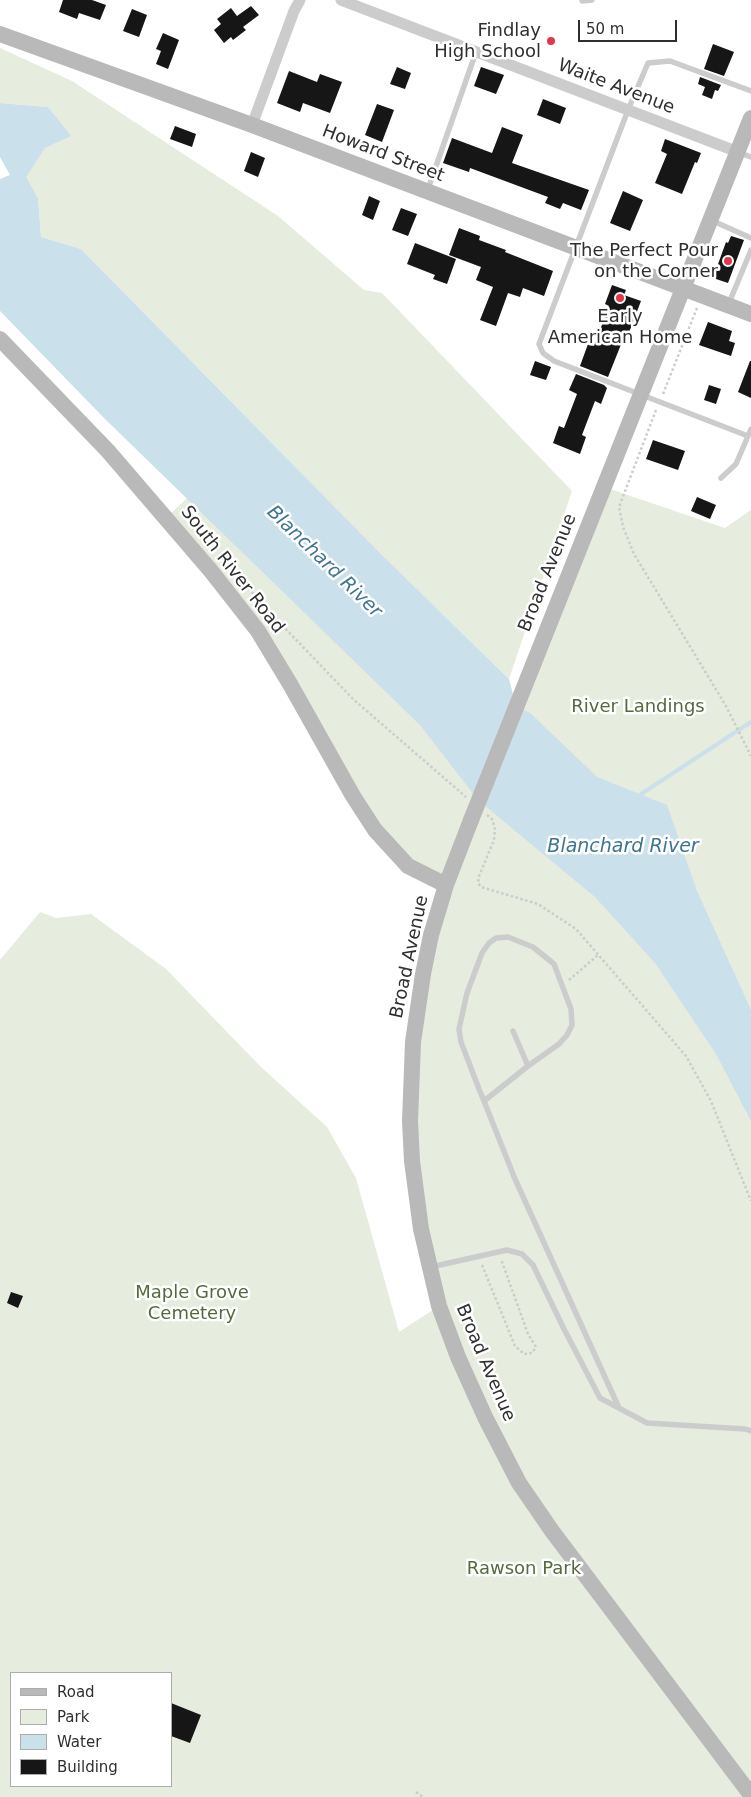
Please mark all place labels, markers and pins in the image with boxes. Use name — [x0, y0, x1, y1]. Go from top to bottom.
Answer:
place label: Findlay High School — [434, 20, 541, 62]
marker: Findlay High School — [545, 35, 557, 47]
place label: The Perfect Pour on the Corner — [570, 240, 718, 282]
marker: The Perfect Pour on the Corner — [722, 255, 734, 267]
marker: Early American Home — [614, 292, 626, 304]
place label: Early American Home — [548, 306, 692, 348]

